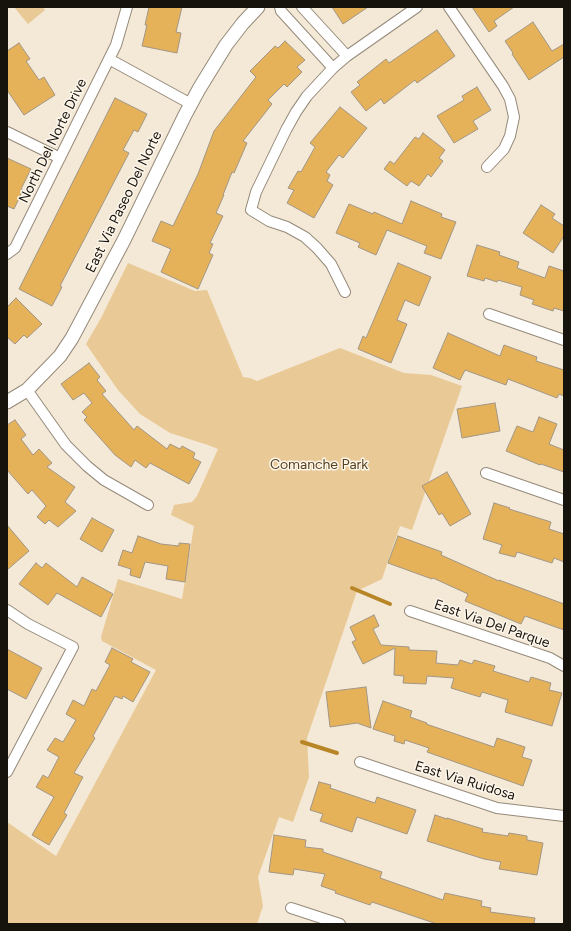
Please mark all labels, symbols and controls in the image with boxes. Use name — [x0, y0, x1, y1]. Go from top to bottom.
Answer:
street label: North Del Norte Drive — [16, 76, 90, 206]
street label: East Via Paseo Del Norte — [82, 128, 166, 276]
park label: Comanche Park — [270, 457, 368, 473]
street label: East Via Del Parque — [432, 596, 552, 652]
street label: East Via Ruidosa — [413, 758, 517, 804]

